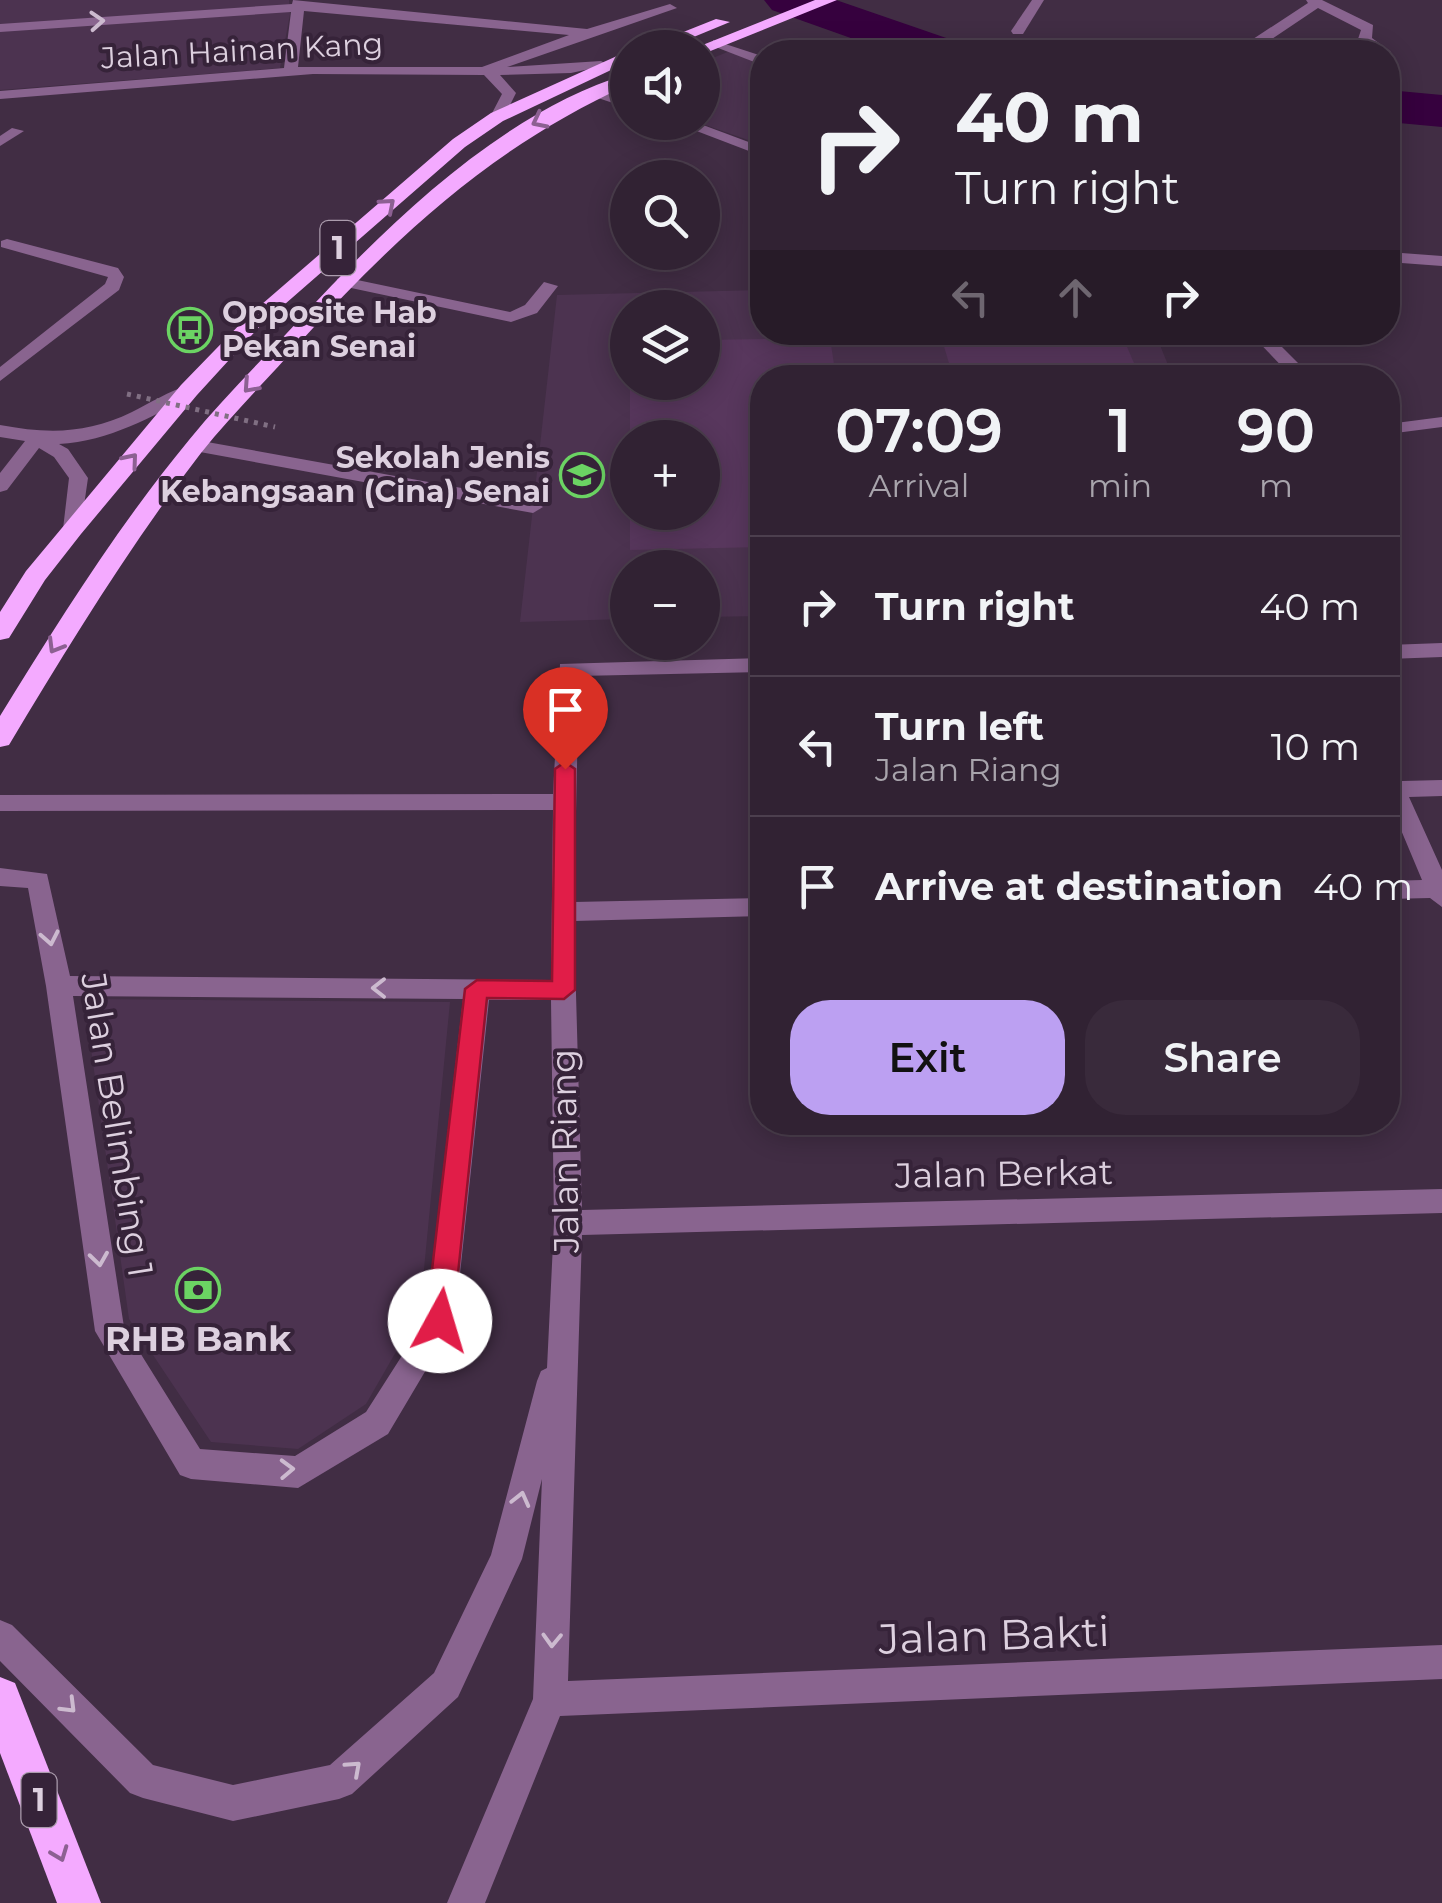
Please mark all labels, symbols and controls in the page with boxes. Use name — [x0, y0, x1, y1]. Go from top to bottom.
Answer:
one-way arrow — [90, 11, 106, 33]
street label: Jalan Hainan Kang — [99, 25, 384, 76]
map controls — [610, 30, 720, 660]
button: sound — [610, 30, 720, 140]
text: 40 m — [955, 74, 1144, 160]
icon: right — [790, 80, 920, 210]
one-way arrow — [532, 109, 550, 128]
button: search — [610, 160, 720, 270]
text: Turn right — [955, 160, 1180, 215]
one-way arrow — [376, 198, 395, 216]
road number: 1 — [320, 221, 356, 275]
icon: left — [943, 270, 998, 325]
icon: ahead — [1048, 270, 1103, 325]
icon: right — [1153, 270, 1208, 325]
button: layers — [610, 290, 720, 400]
place label: Opposite Hab Pekan Senai — [222, 294, 437, 365]
bus stop icon: Opposite Hab Pekan Senai — [167, 307, 213, 353]
one-way arrow — [244, 374, 262, 393]
text: 07:09 — [835, 394, 1003, 467]
text: 1 — [1109, 394, 1131, 467]
text: 90 — [1237, 394, 1315, 467]
button: + — [610, 420, 720, 530]
place label: Sekolah Jenis Kebangsaan (Cina) Senai — [160, 439, 550, 510]
school or university icon: Sekolah Jenis Kebangsaan (Cina) Senai — [559, 452, 605, 498]
one-way arrow — [119, 453, 137, 471]
text: Arrival — [868, 466, 969, 505]
text: min — [1088, 466, 1152, 505]
text: m — [1259, 466, 1293, 505]
button: − — [610, 550, 720, 660]
icon: right — [790, 579, 845, 634]
text: Turn right — [875, 583, 1074, 630]
text: 40 m — [1259, 583, 1360, 630]
one-way arrow — [48, 635, 67, 653]
pin — [523, 667, 608, 770]
icon: arrive — [538, 682, 593, 737]
text: Turn left — [875, 703, 1044, 750]
icon: left — [790, 719, 845, 774]
text: 10 m — [1271, 723, 1360, 770]
text: Jalan Riang — [875, 750, 1062, 789]
icon: arrive — [790, 859, 845, 914]
text: Arrive at destination — [875, 863, 1283, 910]
text: 40 m — [1313, 863, 1413, 910]
one-way arrow — [38, 929, 59, 946]
street label: Jalan Belimbing 1 — [72, 969, 163, 1280]
one-way arrow — [371, 977, 386, 999]
button: Exit — [790, 1000, 1065, 1115]
button: Share — [1085, 1000, 1360, 1115]
street label: Jalan Riang — [541, 1049, 588, 1254]
street label: Jalan Berkat — [894, 1150, 1113, 1197]
one-way arrow — [88, 1250, 109, 1267]
bank icon: RHB Bank — [175, 1267, 221, 1313]
position arrow — [388, 1269, 492, 1373]
place label: RHB Bank — [105, 1317, 292, 1360]
one-way arrow — [280, 1459, 295, 1480]
one-way arrow — [510, 1491, 531, 1508]
street label: Jalan Bakti — [877, 1605, 1110, 1665]
one-way arrow — [542, 1633, 563, 1649]
one-way arrow — [58, 1694, 76, 1712]
one-way arrow — [342, 1761, 361, 1779]
road number: 1 — [22, 1773, 56, 1827]
one-way arrow — [48, 1844, 68, 1862]

